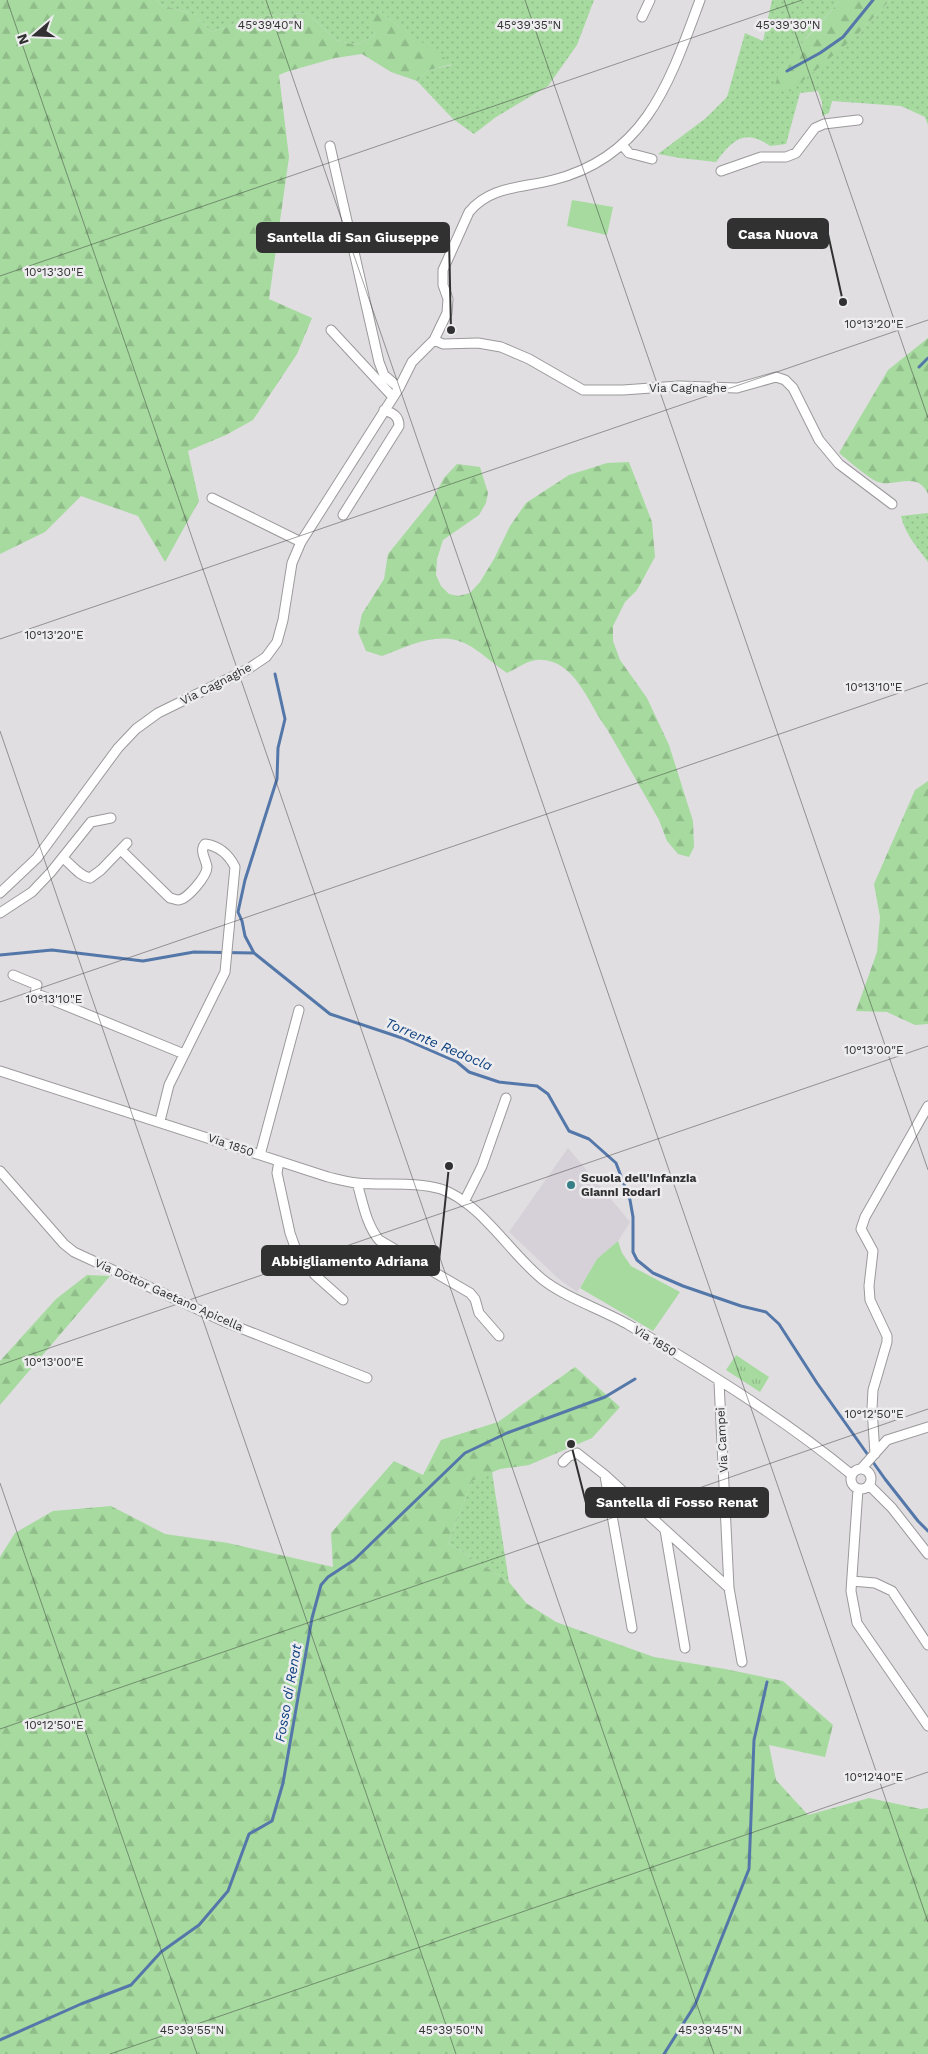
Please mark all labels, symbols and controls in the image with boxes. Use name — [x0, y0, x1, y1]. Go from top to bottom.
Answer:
north arrow — [10, 10, 60, 60]
text: 45°39'40"N — [238, 18, 302, 32]
text: 45°39'35"N — [497, 18, 561, 32]
text: 45°39'30"N — [755, 18, 821, 32]
text: N — [13, 32, 32, 47]
callout: Casa Nuova — [728, 219, 828, 248]
callout: Santella di San Giuseppe — [257, 223, 449, 252]
text: Casa Nuova — [738, 226, 819, 242]
text: Santella di San Giuseppe — [267, 229, 439, 245]
text: 10°13'30"E — [24, 265, 84, 279]
text: 10°13'20"E — [844, 317, 904, 331]
street label: Via Cagnaghe — [649, 381, 727, 395]
text: 10°13'20"E — [24, 628, 84, 642]
street label: Via Cagnaghe — [178, 660, 254, 708]
text: 10°13'10"E — [846, 680, 903, 694]
text: 10°13'10"E — [26, 992, 83, 1006]
water label: Torrente Redocla — [383, 1014, 495, 1074]
text: 10°13'00"E — [844, 1043, 904, 1057]
street label: Via 1850 — [206, 1131, 256, 1159]
place label: Scuola dell'Infanzia Gianni Rodari — [581, 1171, 697, 1199]
marker: Scuola dell'Infanzia Gianni Rodari — [565, 1179, 577, 1191]
callout: Abbigliamento Adriana — [262, 1246, 439, 1275]
text: Abbigliamento Adriana — [272, 1253, 429, 1269]
street label: Via Dottor Gaetano Apicella — [93, 1256, 246, 1334]
street label: Via 1850 — [631, 1323, 679, 1359]
text: 10°13'00"E — [24, 1355, 84, 1369]
street label: Via Campei — [713, 1407, 731, 1473]
text: 10°12'50"E — [844, 1407, 904, 1421]
callout: Santella di Fosso Renat — [586, 1488, 768, 1517]
text: Santella di Fosso Renat — [596, 1494, 758, 1510]
water label: Fosso di Renat — [272, 1642, 305, 1743]
text: 10°12'50"E — [24, 1718, 84, 1732]
text: 10°12'40"E — [845, 1770, 904, 1784]
text: 45°39'55"N — [160, 2023, 224, 2037]
text: 45°39'50"N — [418, 2023, 484, 2037]
text: 45°39'45"N — [678, 2023, 742, 2037]

